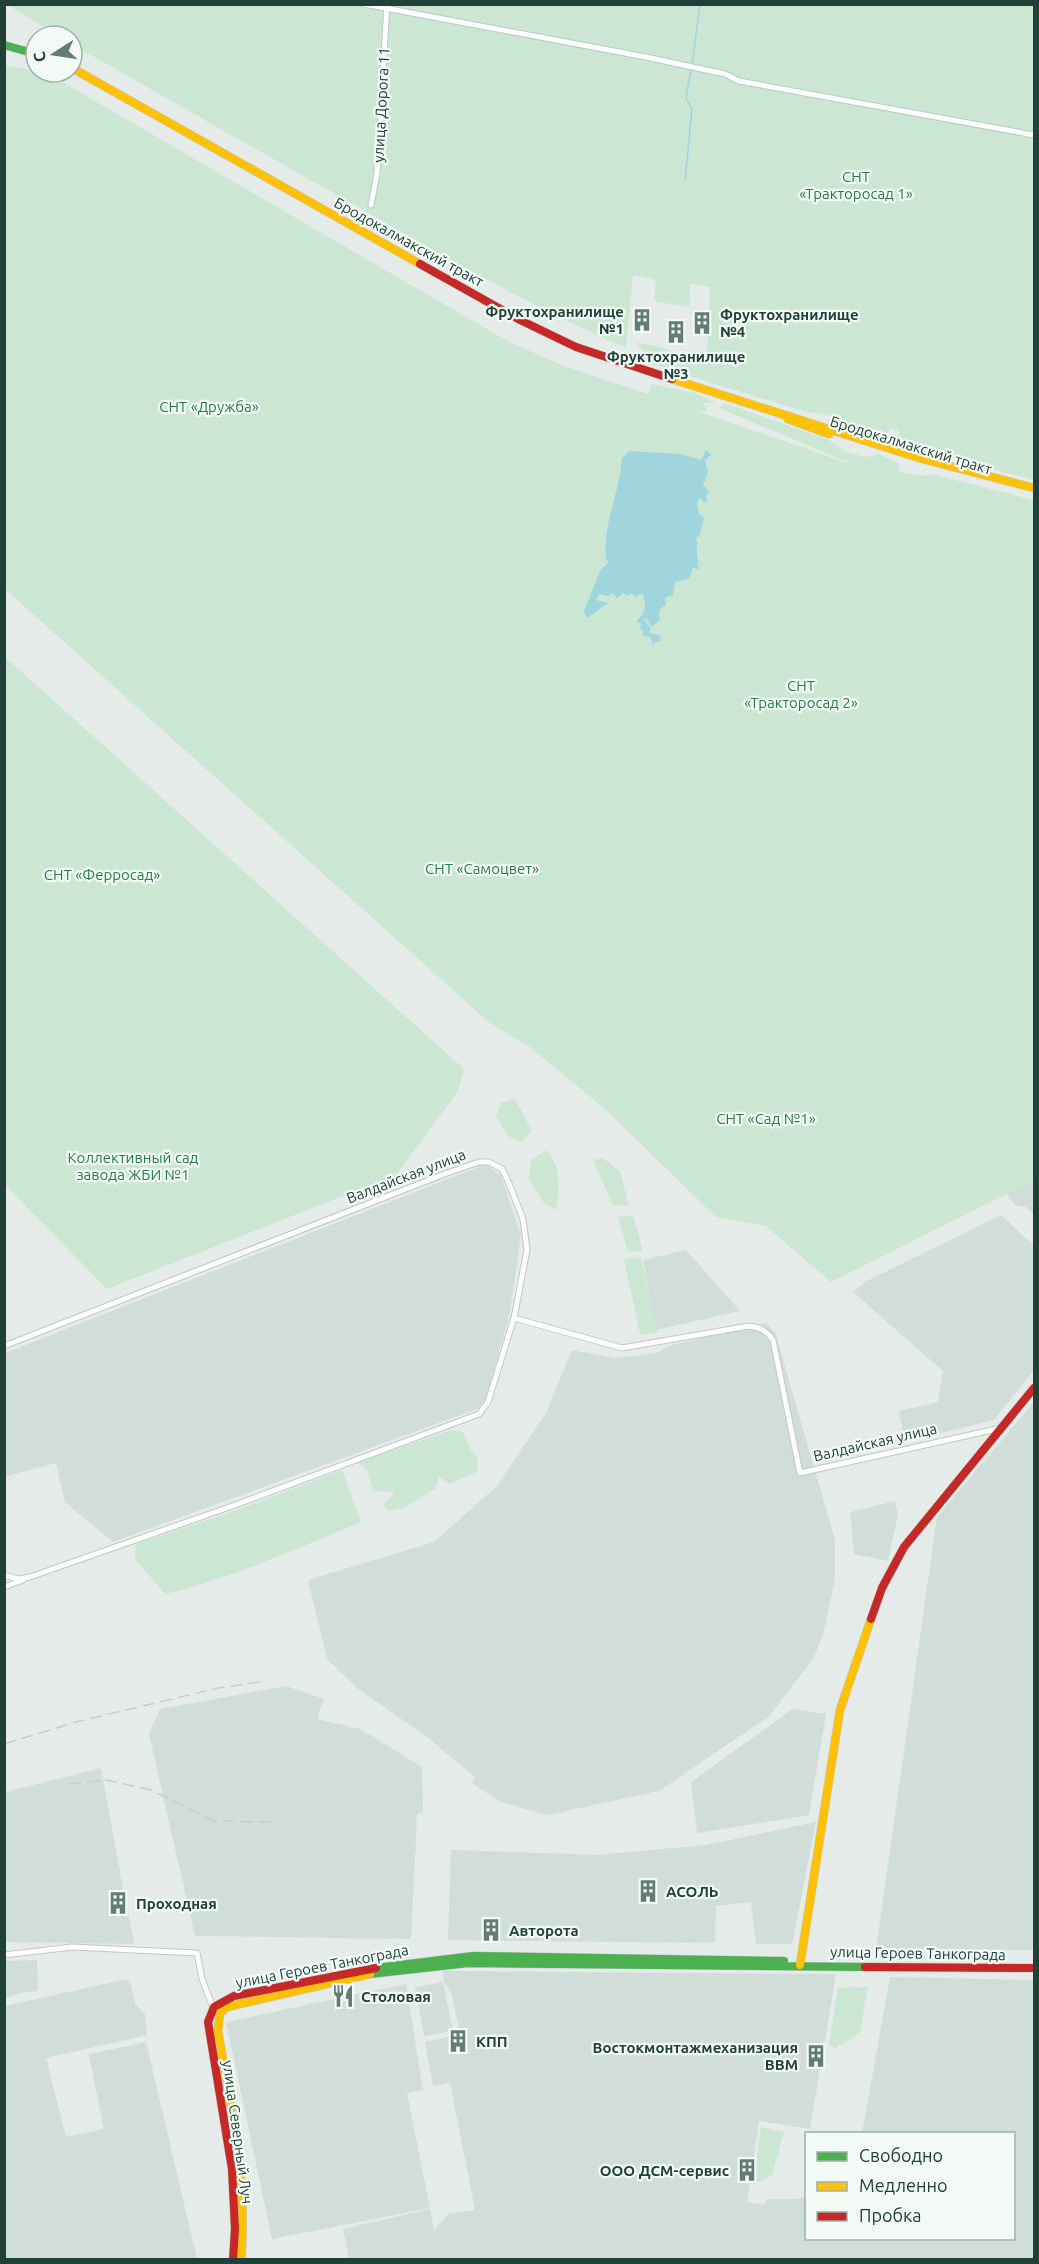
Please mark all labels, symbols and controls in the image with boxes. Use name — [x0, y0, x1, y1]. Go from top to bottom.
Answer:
north arrow — [24, 24, 84, 84]
street label: улица Дорога 11 — [369, 47, 393, 163]
text: С — [29, 50, 49, 64]
park label: СНТ «Тракторосад 1» — [799, 168, 913, 202]
street label: Бродокалмакский тракт — [331, 194, 487, 290]
place label: Фруктохранилище №1 — [485, 303, 624, 337]
place label: Фруктохранилище №4 — [720, 306, 859, 340]
building icon: Фруктохранилище №1 — [629, 307, 655, 333]
building icon: Фруктохранилище №4 — [689, 310, 715, 336]
building icon: Фруктохранилище №3 — [663, 319, 689, 345]
place label: Фруктохранилище №3 — [607, 348, 745, 382]
park label: СНТ «Дружба» — [159, 398, 259, 415]
street label: Бродокалмакский тракт — [828, 412, 994, 478]
park label: СНТ «Тракторосад 2» — [744, 677, 858, 711]
park label: СНТ «Самоцвет» — [425, 860, 539, 877]
park label: СНТ «Ферросад» — [44, 866, 160, 883]
park label: СНТ «Сад №1» — [716, 1110, 816, 1127]
street label: Валдайская улица — [344, 1145, 468, 1207]
park label: Коллективный сад завода ЖБИ №1 — [68, 1149, 199, 1183]
street label: Валдайская улица — [812, 1420, 938, 1464]
building icon: АСОЛЬ — [635, 1878, 661, 1904]
place label: АСОЛЬ — [666, 1883, 719, 1900]
building icon: Проходная — [105, 1890, 131, 1916]
place label: Проходная — [136, 1895, 217, 1912]
building icon: Авторота — [478, 1917, 504, 1943]
place label: Авторота — [509, 1922, 579, 1939]
street label: улица Героев Танкограда — [234, 1941, 410, 1991]
street label: улица Героев Танкограда — [830, 1943, 1006, 1963]
restaurant icon: Столовая — [330, 1983, 356, 2009]
place label: Столовая — [361, 1988, 431, 2005]
building icon: КПП — [445, 2028, 471, 2054]
place label: КПП — [476, 2033, 508, 2050]
place label: Востокмонтажмеханизация ВВМ — [593, 2039, 798, 2073]
building icon: Востокмонтажмеханизация ВВМ — [803, 2043, 829, 2069]
street label: улица Северный Луч — [219, 2059, 257, 2205]
legend — [805, 2132, 1015, 2240]
text: Свободно — [859, 2145, 943, 2165]
building icon: ООО ДСМ-сервис — [734, 2157, 760, 2183]
place label: ООО ДСМ-сервис — [600, 2162, 729, 2179]
text: Медленно — [859, 2175, 948, 2195]
text: Пробка — [859, 2205, 922, 2225]

